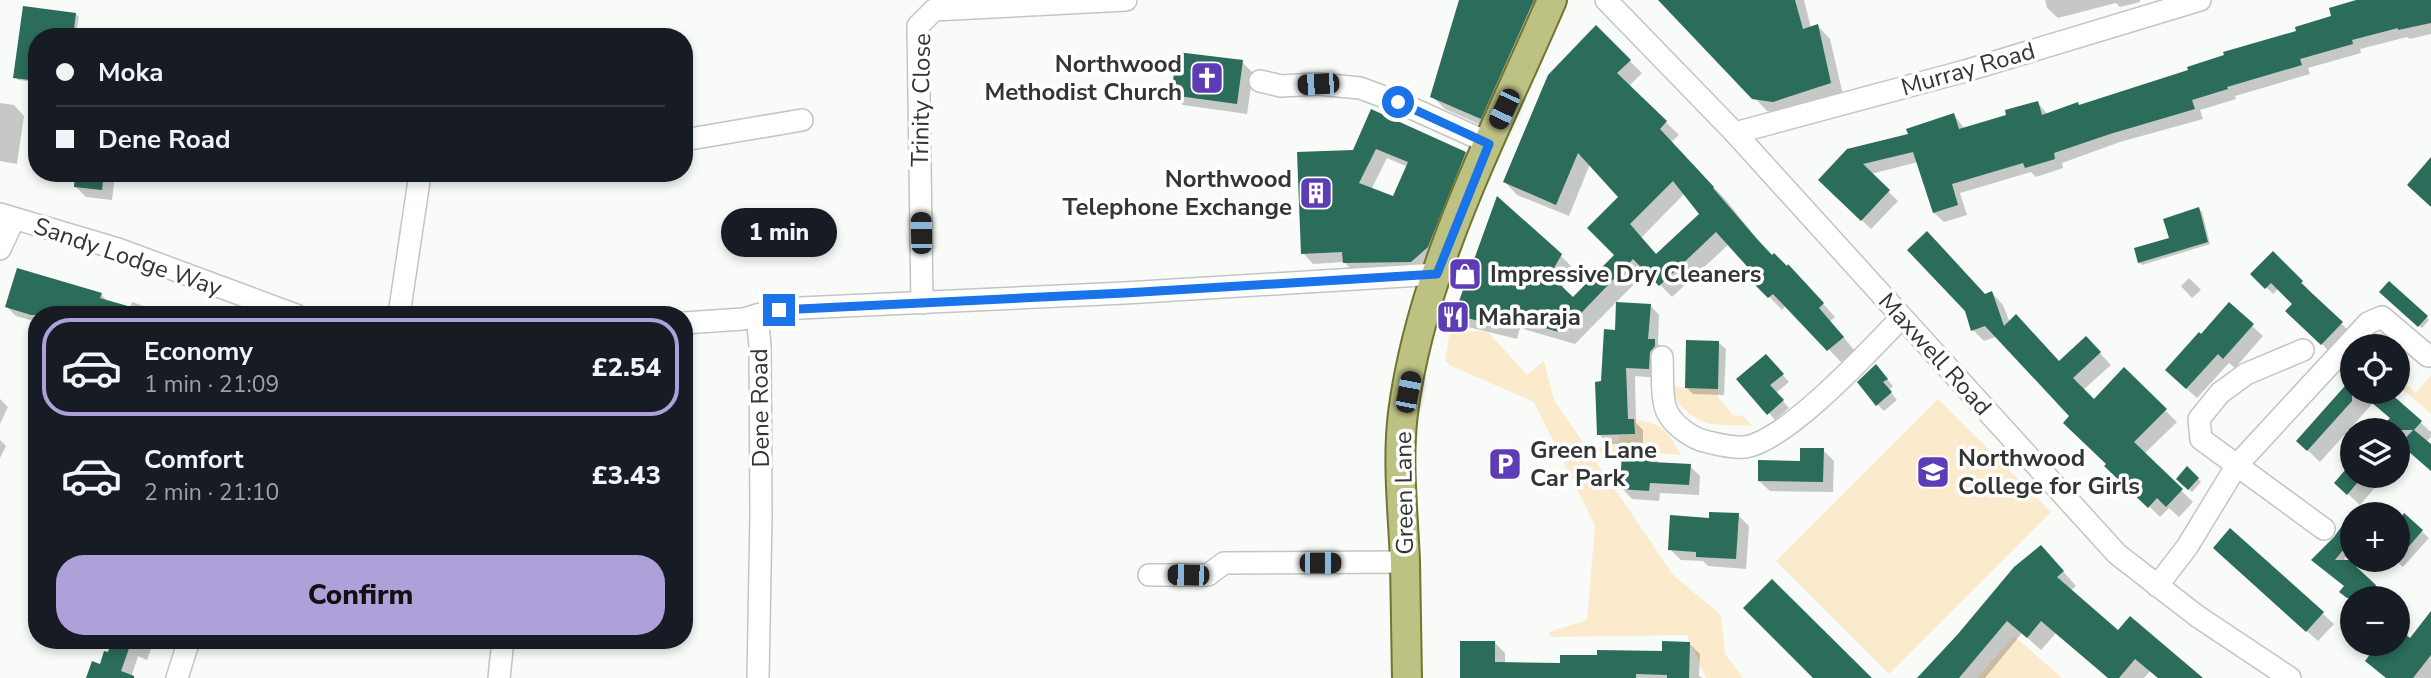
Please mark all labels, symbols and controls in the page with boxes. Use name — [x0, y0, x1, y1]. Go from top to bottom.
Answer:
street label: Trinity Close — [904, 33, 938, 167]
street label: Murray Road — [1897, 35, 2039, 103]
place label: Northwood Methodist Church — [985, 48, 1182, 108]
text: Moka — [98, 55, 164, 90]
church icon: Northwood Methodist Church — [1188, 59, 1226, 97]
car — [1297, 72, 1340, 96]
route start — [1382, 86, 1414, 118]
car — [1486, 86, 1523, 132]
text: Dene Road — [98, 122, 231, 157]
place label: Northwood Telephone Exchange — [1062, 163, 1292, 223]
building icon: Northwood Telephone Exchange — [1297, 174, 1335, 212]
callout: 1 min — [721, 208, 837, 258]
street label: Sandy Lodge Way — [30, 210, 227, 304]
car — [911, 212, 932, 254]
text: 1 min — [749, 217, 809, 248]
shop icon: Impressive Dry Cleaners — [1446, 255, 1484, 293]
place label: Impressive Dry Cleaners — [1490, 258, 1761, 290]
street label: Maxwell Road — [1871, 286, 1999, 422]
route end — [763, 294, 795, 326]
restaurant icon: Maharaja — [1434, 298, 1472, 336]
place label: Maharaja — [1478, 301, 1581, 333]
text: Economy — [144, 334, 253, 369]
map controls — [2340, 334, 2410, 656]
button: locate — [2340, 334, 2410, 404]
icon: car — [60, 336, 123, 399]
street label: Dene Road — [743, 348, 777, 468]
text: £2.54 — [592, 350, 661, 385]
text: 1 min · 21:09 — [144, 369, 279, 400]
car — [1394, 369, 1423, 415]
button: layers — [2340, 418, 2410, 488]
street label: Green Lane — [1387, 431, 1421, 555]
place label: Green Lane Car Park — [1530, 434, 1657, 494]
text: Comfort — [144, 442, 244, 477]
place label: Northwood College for Girls — [1958, 442, 2140, 502]
icon: car — [60, 444, 123, 507]
parking icon: Green Lane Car Park — [1486, 445, 1524, 483]
school or university icon: Northwood College for Girls — [1914, 453, 1952, 491]
text: £3.43 — [592, 458, 661, 493]
text: 2 min · 21:10 — [144, 477, 279, 508]
button: + — [2340, 502, 2410, 572]
car — [1300, 553, 1342, 574]
button: Confirm — [56, 555, 665, 635]
car — [1167, 564, 1210, 586]
button: − — [2340, 586, 2410, 656]

